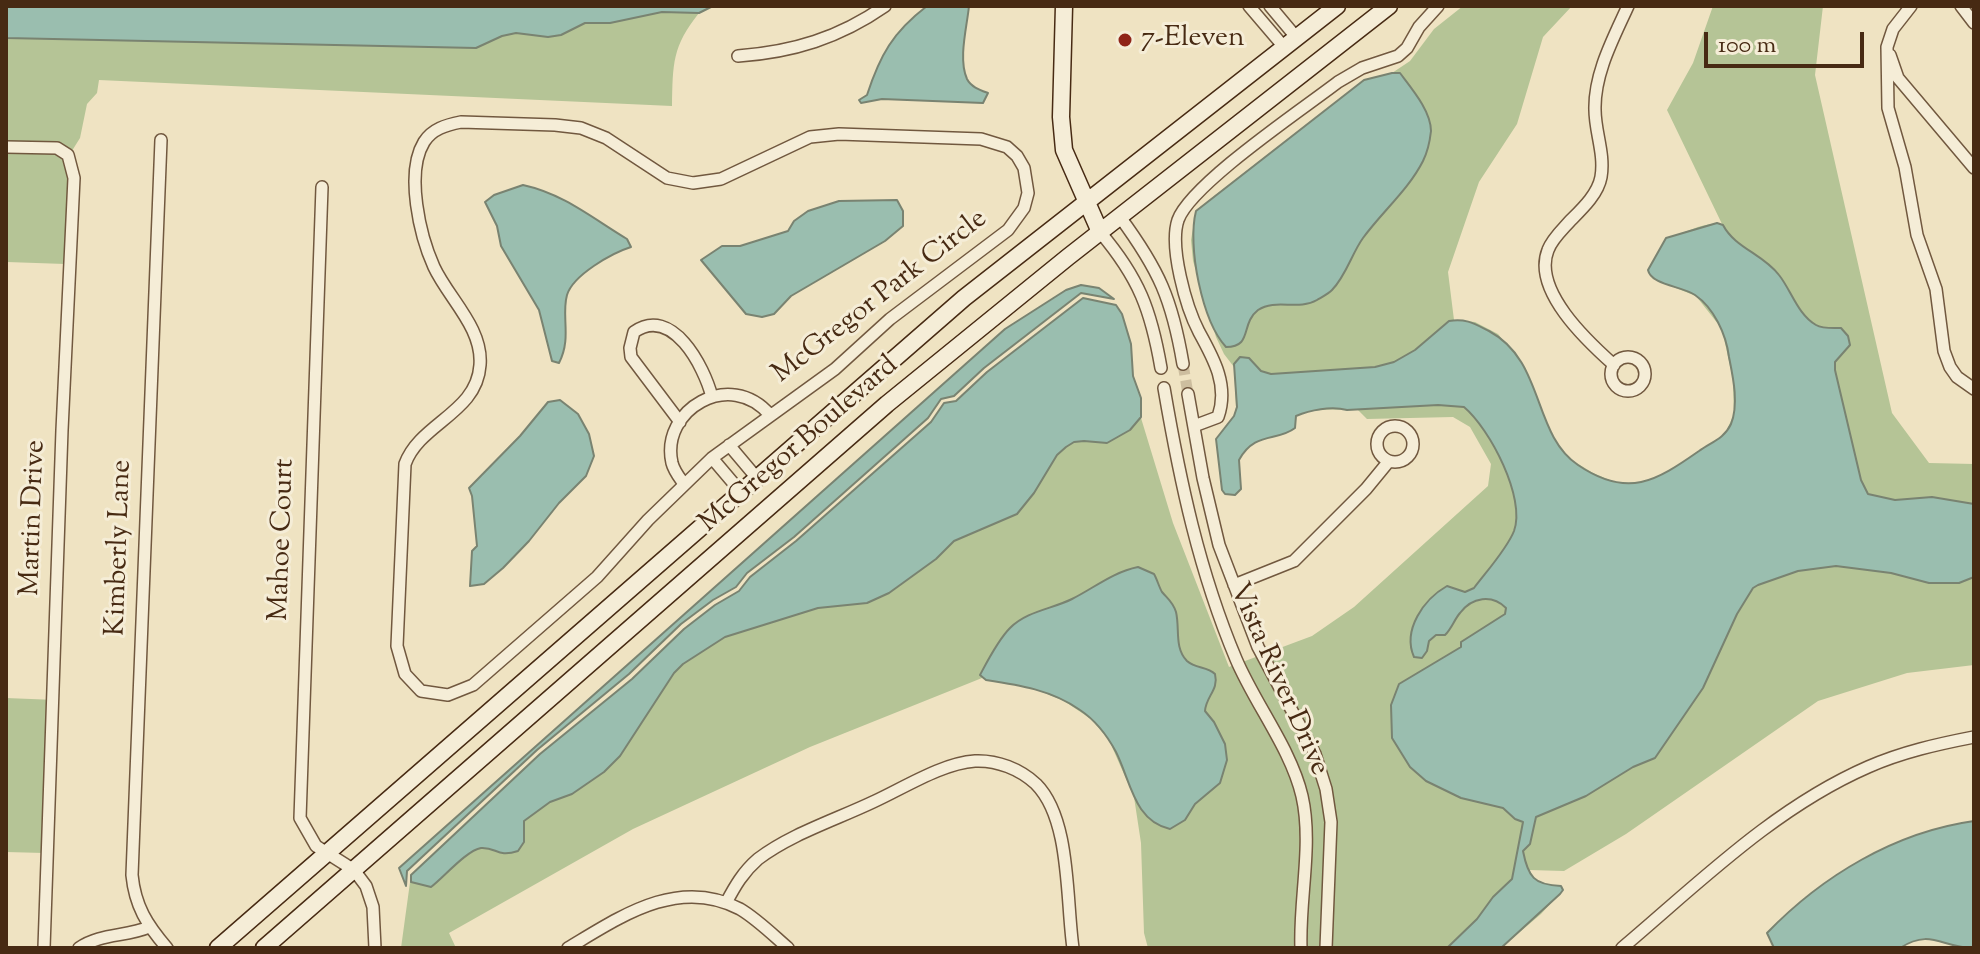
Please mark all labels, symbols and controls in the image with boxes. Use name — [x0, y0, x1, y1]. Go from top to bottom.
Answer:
scale bar — [1708, 16, 1868, 66]
place label: 7-Eleven — [1141, 23, 1245, 57]
text: 100 m — [1718, 29, 1776, 63]
marker: 7-Eleven — [1116, 31, 1134, 49]
street label: McGregor Park Circle — [767, 204, 995, 392]
street label: McGregor Boulevard — [694, 351, 906, 541]
street label: Martin Drive — [15, 439, 55, 597]
street label: Mahoe Court — [264, 458, 304, 622]
street label: Kimberly Lane — [101, 459, 141, 637]
street label: Vista River Drive — [1220, 579, 1334, 781]

